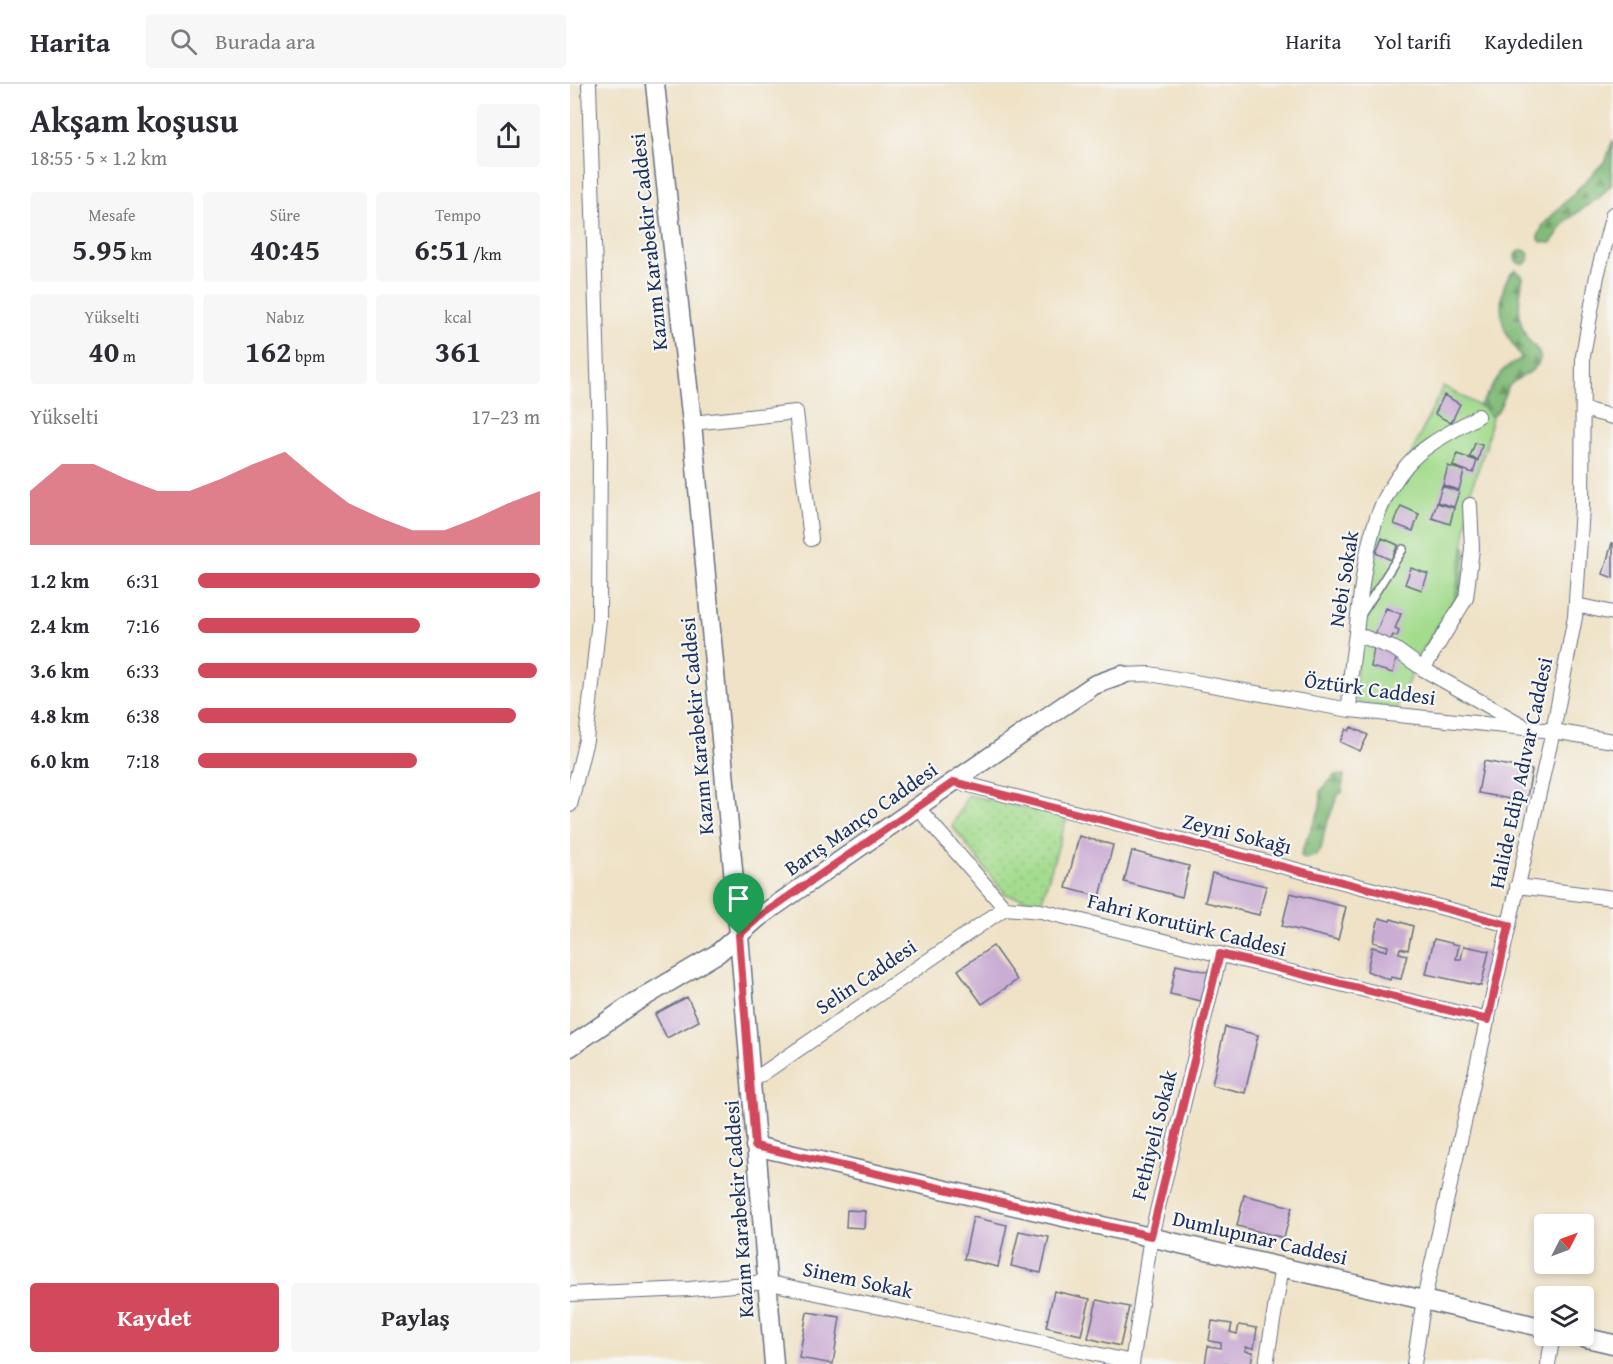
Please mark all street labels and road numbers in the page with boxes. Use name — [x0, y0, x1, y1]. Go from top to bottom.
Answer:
street label: Kazım Karabekir Caddesi — [622, 132, 675, 352]
street label: Nebi Sokak — [1321, 528, 1366, 629]
street label: Kazım Karabekir Caddesi — [672, 616, 721, 836]
street label: Halide Edip Adıvar Caddesi — [1481, 654, 1560, 892]
street label: Öztürk Caddesi — [1302, 664, 1438, 713]
street label: Barış Manço Caddesi — [778, 754, 944, 883]
street label: Zeyni Sokağı — [1179, 805, 1295, 862]
street label: Fahri Korutürk Caddesi — [1084, 885, 1290, 964]
street label: Selin Caddesi — [809, 931, 923, 1022]
street label: Fethiyeli Sokak — [1122, 1066, 1185, 1203]
street label: Kazım Karabekir Caddesi — [715, 1099, 762, 1319]
street label: Dumlupınar Caddesi — [1170, 1202, 1351, 1273]
street label: Sinem Sokak — [800, 1253, 916, 1306]

